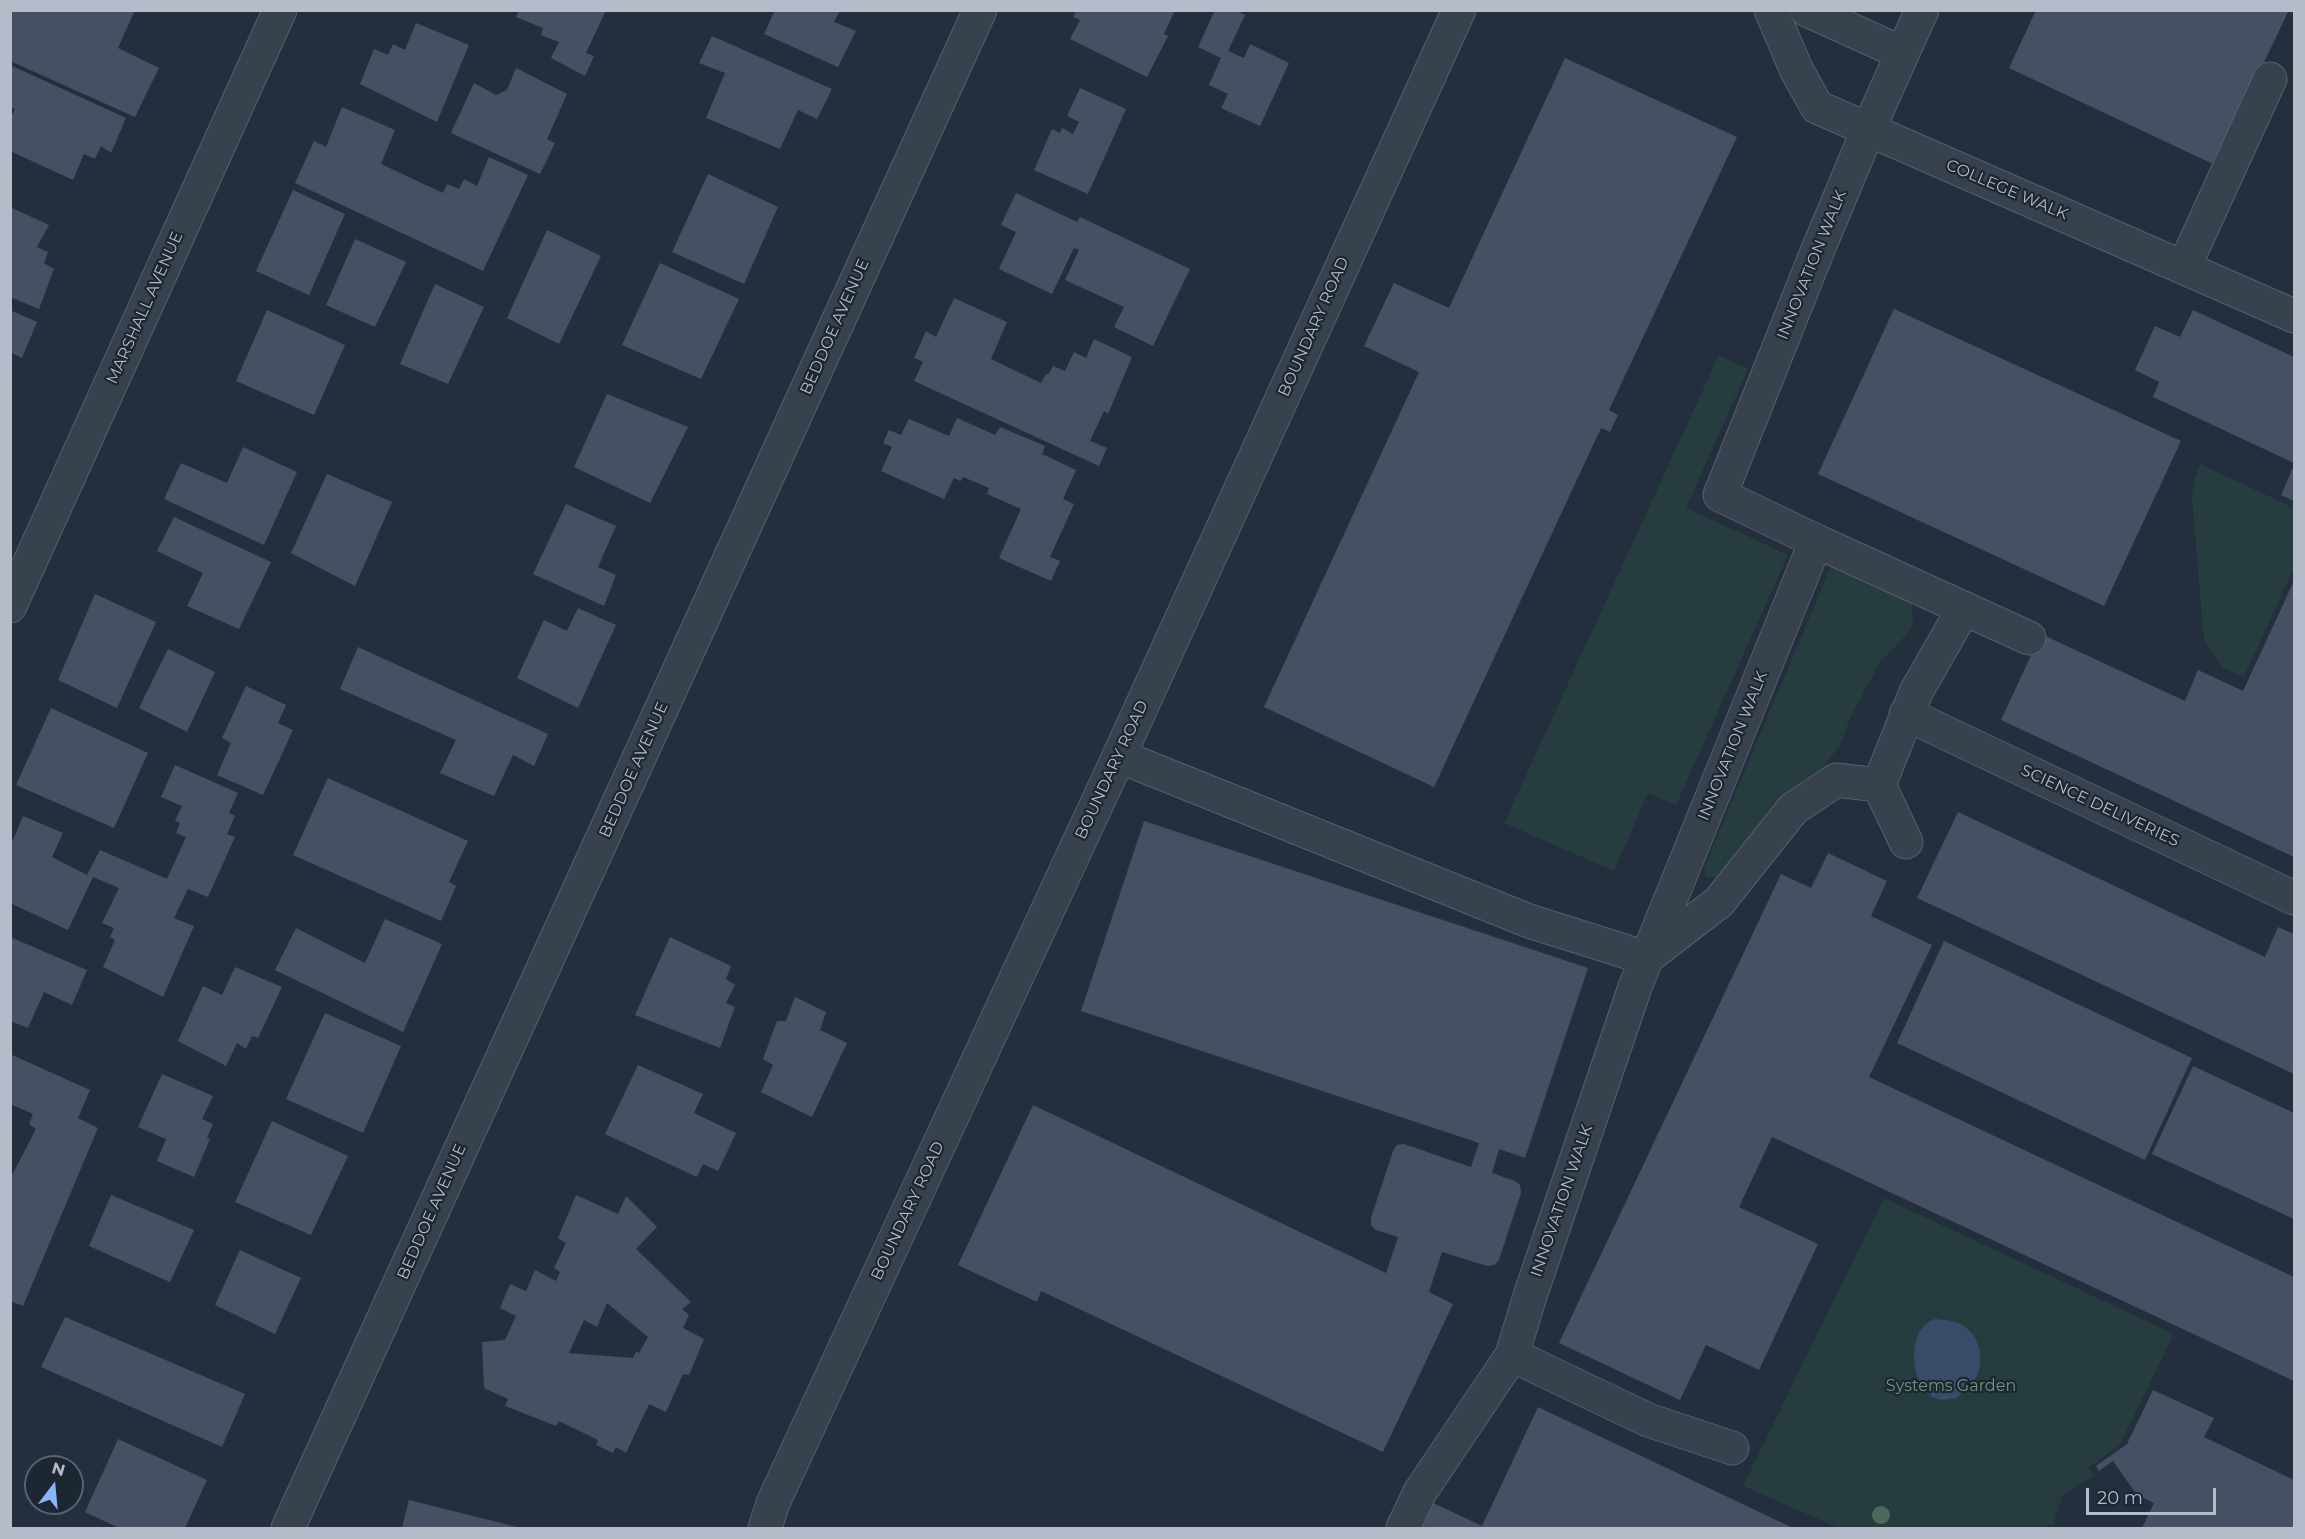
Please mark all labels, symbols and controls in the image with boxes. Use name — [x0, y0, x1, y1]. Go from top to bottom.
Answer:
street label: COLLEGE WALK — [1943, 156, 2071, 224]
street label: INNOVATION WALK — [1773, 187, 1851, 343]
street label: MARSHALL AVENUE — [103, 229, 187, 387]
street label: BOUNDARY ROAD — [1275, 254, 1353, 400]
street label: BEDDOE AVENUE — [796, 256, 874, 398]
street label: INNOVATION WALK — [1694, 668, 1772, 824]
street label: BOUNDARY ROAD — [1071, 698, 1153, 842]
street label: BEDDOE AVENUE — [595, 699, 673, 841]
street label: SCIENCE DELIVERIES — [2018, 761, 2182, 851]
street label: INNOVATION WALK — [1527, 1122, 1597, 1280]
street label: BOUNDARY ROAD — [867, 1139, 949, 1283]
street label: BEDDOE AVENUE — [393, 1141, 471, 1283]
park label: Systems Garden — [1886, 1376, 2016, 1396]
north arrow — [24, 1455, 84, 1515]
text: N — [50, 1458, 67, 1480]
scale bar — [2089, 1476, 2220, 1514]
text: 20 m — [2097, 1487, 2143, 1509]

